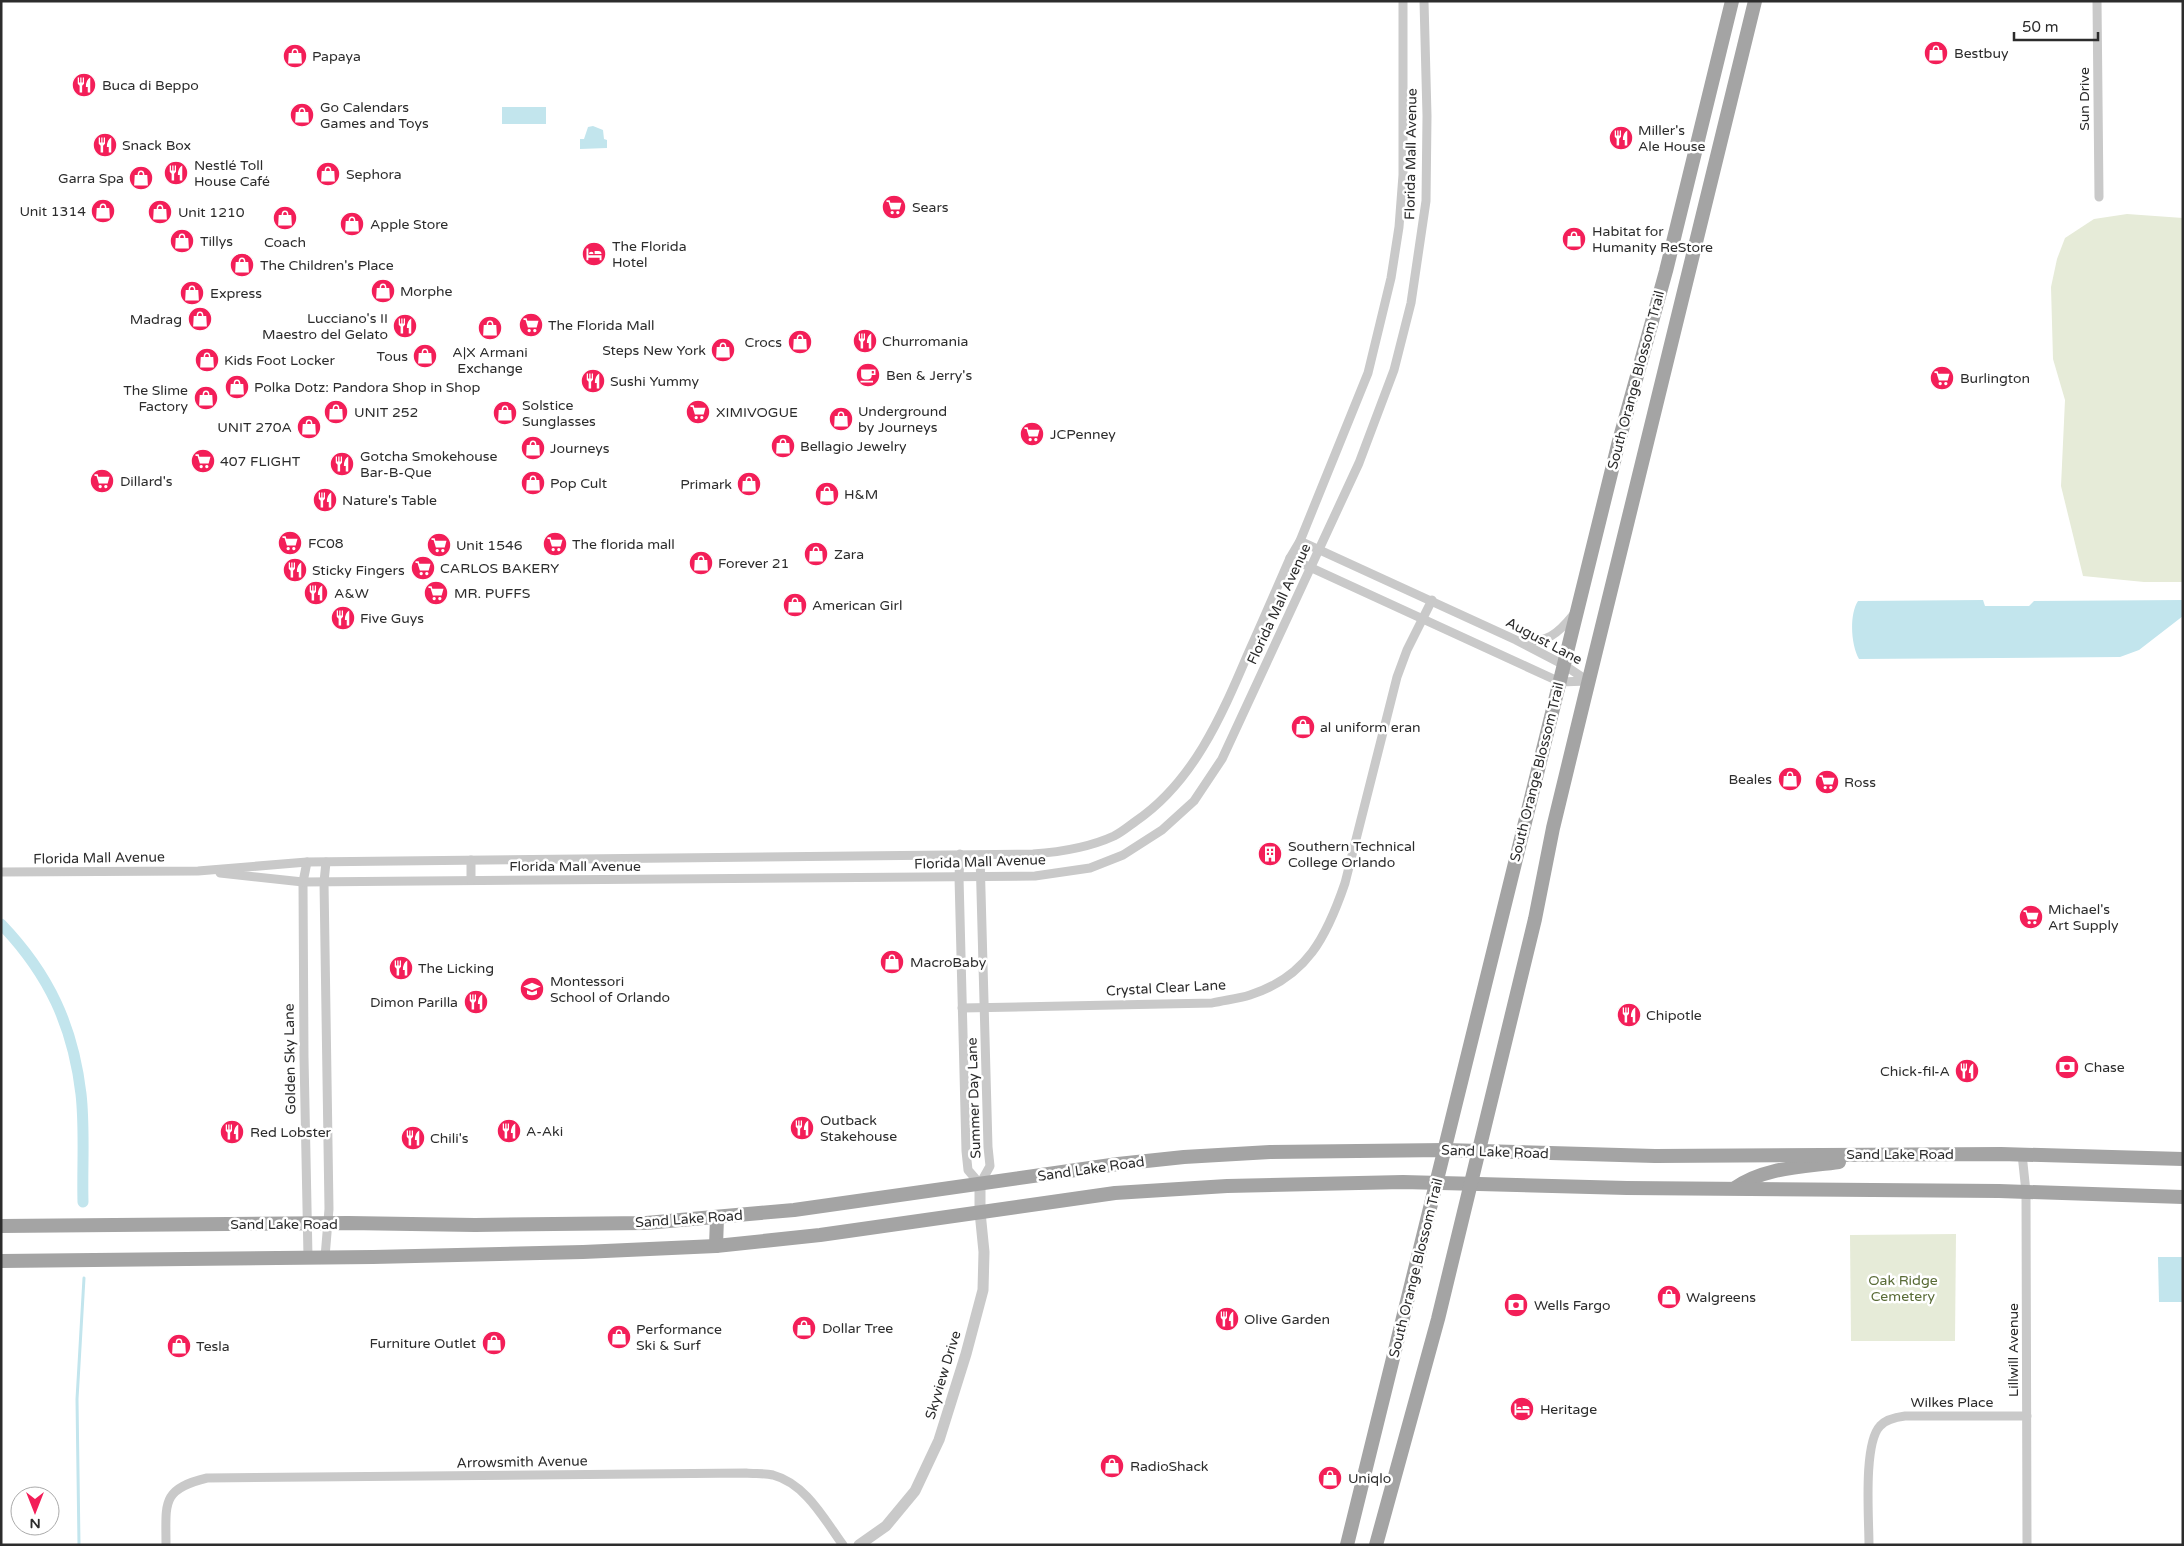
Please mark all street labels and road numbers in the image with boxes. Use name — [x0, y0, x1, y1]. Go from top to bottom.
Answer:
street label: Sun Drive — [2076, 67, 2093, 131]
street label: Florida Mall Avenue — [1401, 88, 1421, 220]
street label: South Orange Blossom Trail — [1604, 289, 1668, 471]
street label: Florida Mall Avenue — [1243, 541, 1315, 667]
street label: August Lane — [1503, 614, 1585, 668]
street label: South Orange Blossom Trail — [1506, 680, 1568, 864]
street label: Florida Mall Avenue — [33, 848, 165, 868]
street label: Florida Mall Avenue — [914, 851, 1046, 873]
street label: Florida Mall Avenue — [509, 858, 641, 875]
street label: Crystal Clear Lane — [1106, 976, 1226, 1000]
street label: Golden Sky Lane — [281, 1003, 299, 1115]
street label: Summer Day Lane — [963, 1037, 985, 1159]
street label: Sand Lake Road — [1441, 1142, 1549, 1162]
street label: Sand Lake Road — [1846, 1146, 1954, 1163]
street label: Sand Lake Road — [1036, 1153, 1146, 1185]
street label: South Orange Blossom Trail — [1385, 1176, 1447, 1360]
street label: Sand Lake Road — [635, 1207, 743, 1231]
street label: Sand Lake Road — [230, 1216, 338, 1233]
street label: Lillwill Avenue — [2005, 1303, 2022, 1397]
street label: Skyview Drive — [921, 1329, 965, 1421]
street label: Wilkes Place — [1911, 1394, 1993, 1411]
street label: Arrowsmith Avenue — [456, 1452, 588, 1472]

